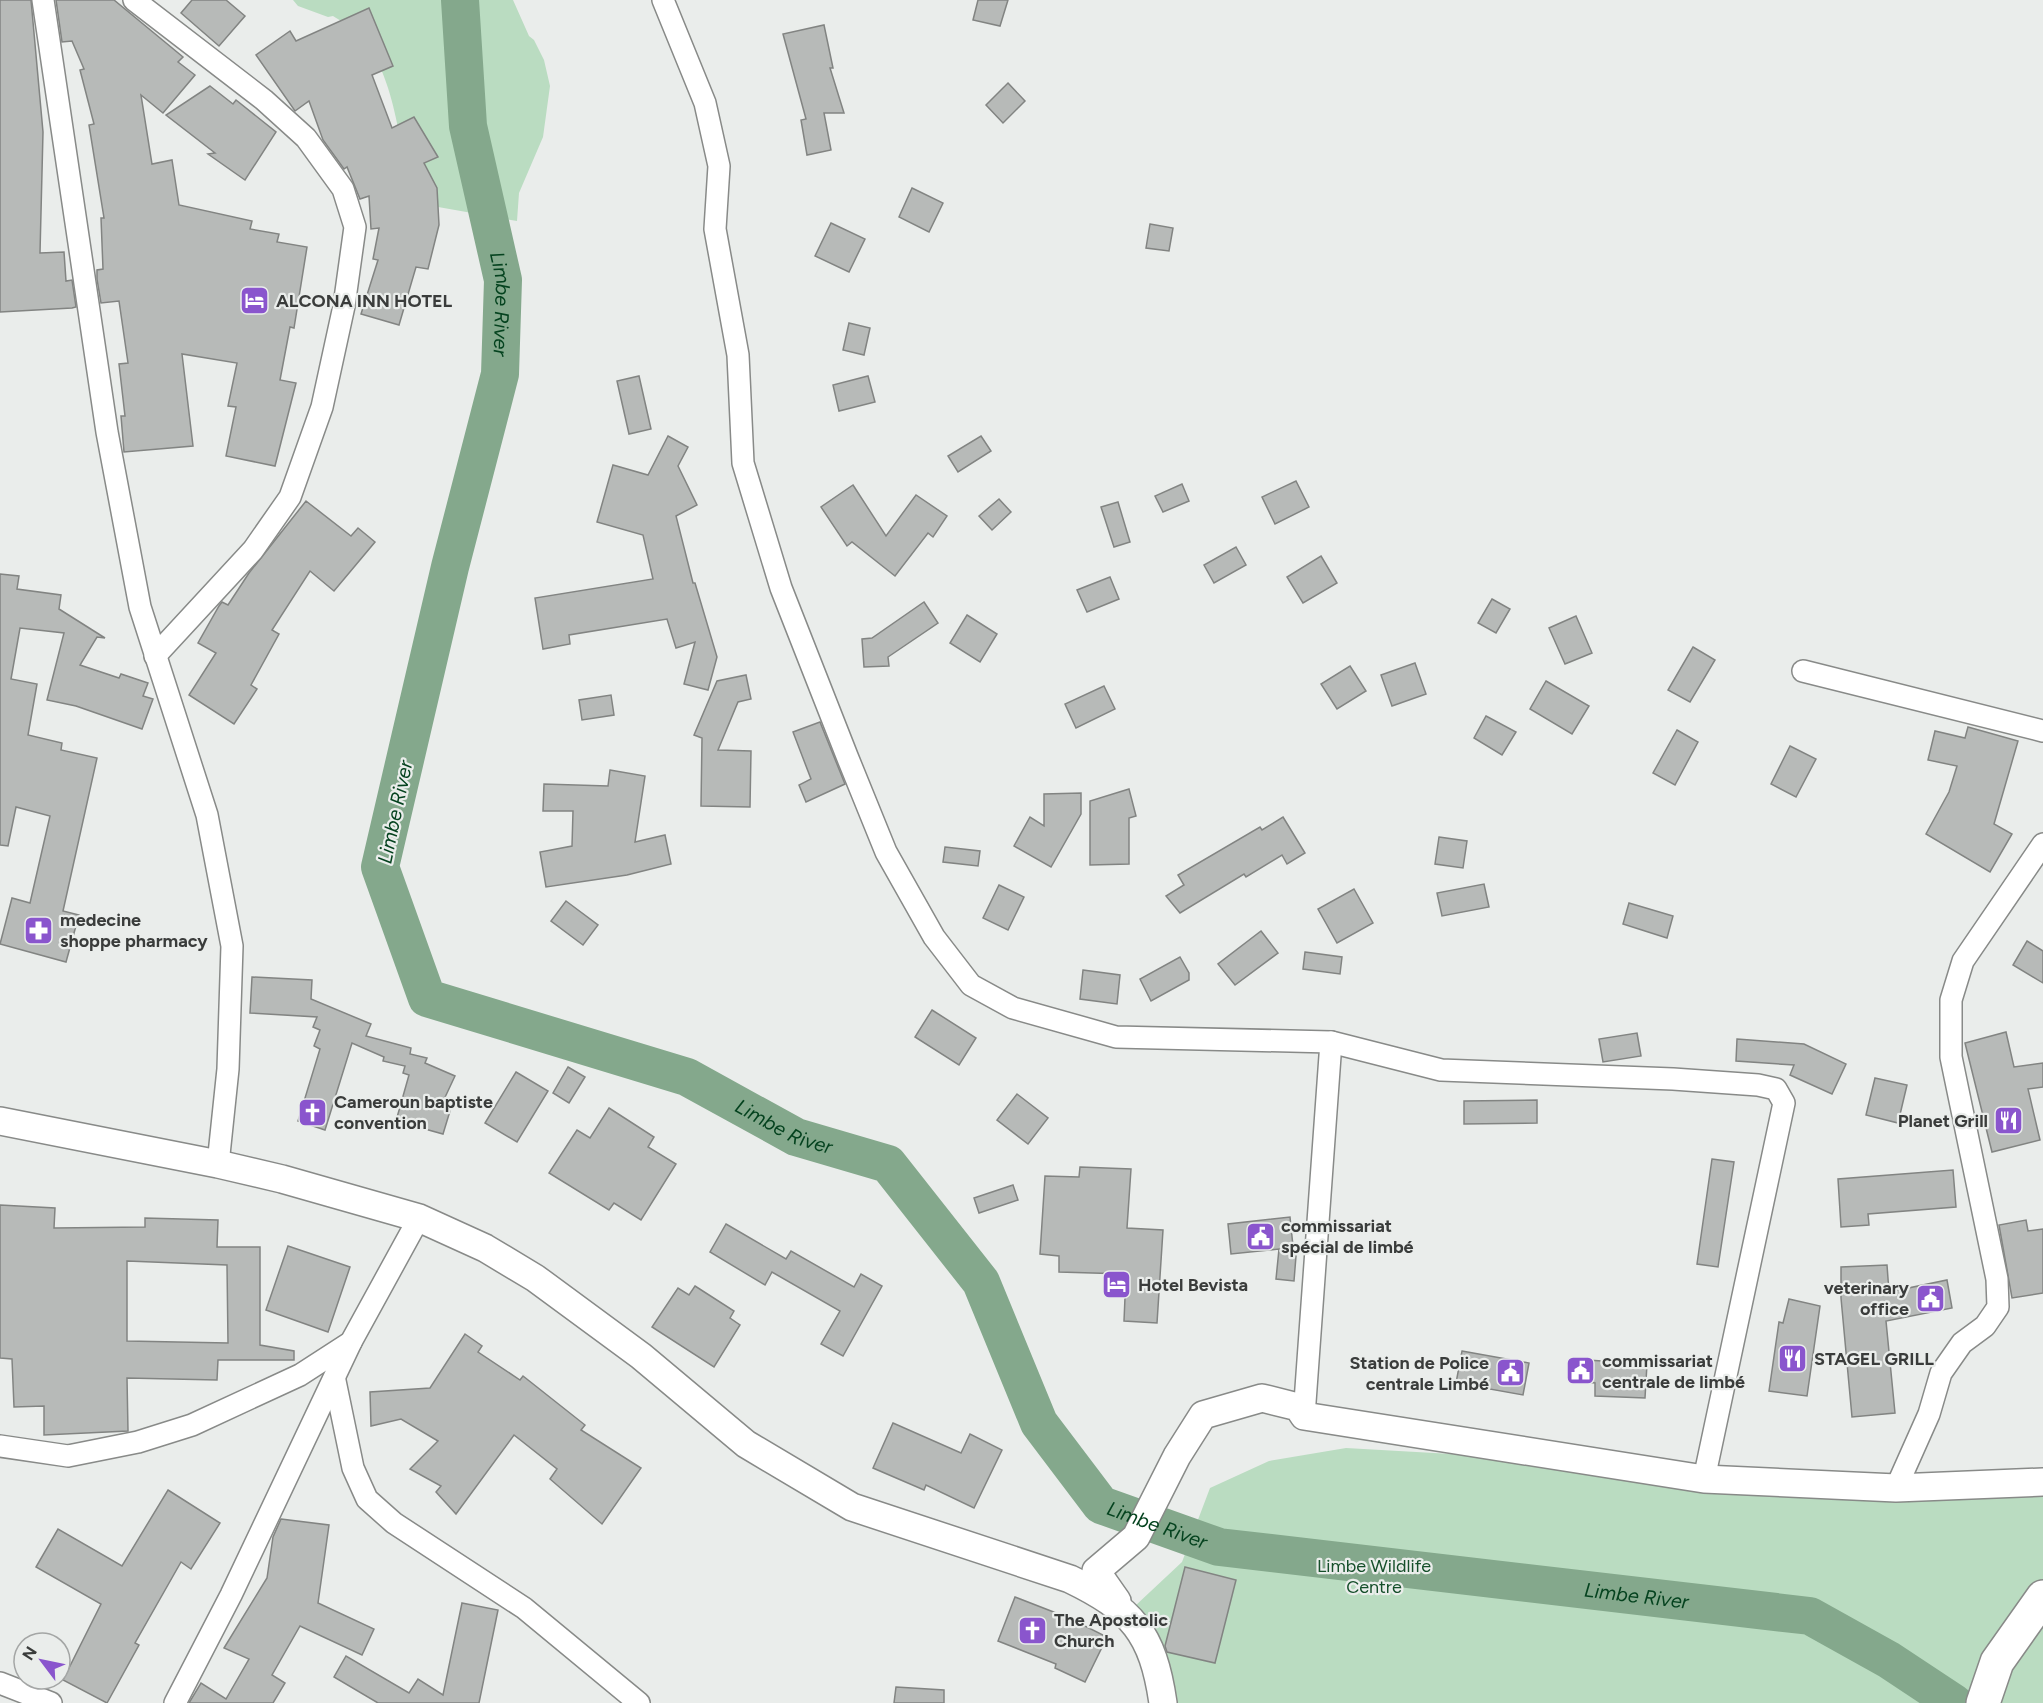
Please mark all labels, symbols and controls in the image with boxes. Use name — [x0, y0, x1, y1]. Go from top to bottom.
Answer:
water label: Limbe River — [485, 249, 515, 358]
hotel icon: ALCONA INN HOTEL — [239, 285, 271, 317]
place label: ALCONA INN HOTEL — [276, 290, 453, 312]
water label: Limbe River — [372, 757, 418, 866]
place label: medecine shoppe pharmacy — [60, 909, 208, 952]
pharmacy icon: medecine shoppe pharmacy — [23, 914, 55, 946]
place label: Cameroun baptiste convention — [334, 1091, 493, 1134]
water label: Limbe River — [731, 1094, 836, 1159]
church icon: Cameroun baptiste convention — [297, 1096, 329, 1128]
restaurant icon: Planet Grill — [1993, 1105, 2025, 1137]
place label: Planet Grill — [1898, 1110, 1988, 1132]
place label: commissariat spécial de limbé — [1281, 1215, 1414, 1258]
public building icon: commissariat spécial de limbé — [1244, 1220, 1276, 1252]
hotel icon: Hotel Bevista — [1101, 1269, 1133, 1301]
place label: Hotel Bevista — [1138, 1274, 1248, 1296]
place label: veterinary office — [1824, 1277, 1910, 1320]
public building icon: veterinary office — [1914, 1282, 1946, 1314]
restaurant icon: STAGEL GRILL — [1777, 1343, 1809, 1375]
place label: STAGEL GRILL — [1814, 1348, 1934, 1370]
place label: commissariat centrale de limbé — [1602, 1350, 1745, 1393]
place label: Station de Police centrale Limbé — [1349, 1352, 1489, 1395]
public building icon: commissariat centrale de limbé — [1565, 1355, 1597, 1387]
public building icon: Station de Police centrale Limbé — [1494, 1357, 1526, 1389]
water label: Limbe River — [1104, 1496, 1212, 1554]
park label: Limbe Wildlife Centre — [1317, 1555, 1431, 1598]
water label: Limbe River — [1583, 1578, 1691, 1614]
place label: The Apostolic Church — [1054, 1609, 1168, 1652]
church icon: The Apostolic Church — [1017, 1614, 1049, 1646]
north arrow — [12, 1631, 72, 1691]
text: N — [18, 1643, 41, 1664]

